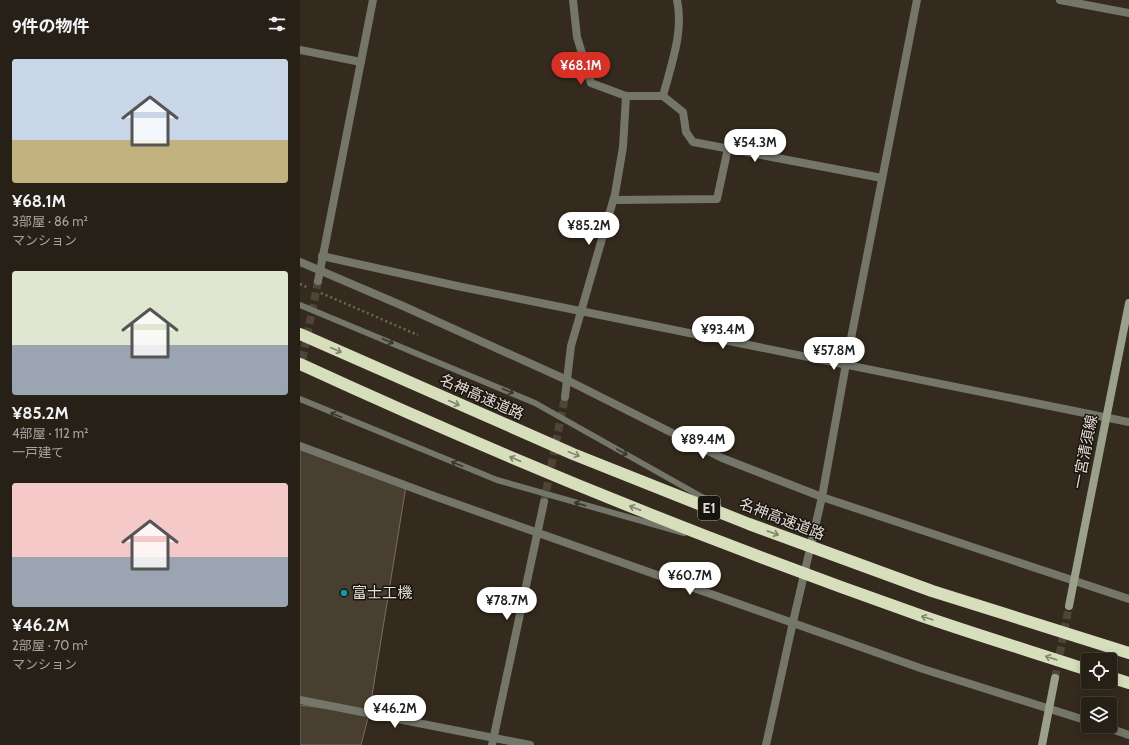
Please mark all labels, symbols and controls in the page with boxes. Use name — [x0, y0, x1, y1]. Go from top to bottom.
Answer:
icon: filters — [266, 13, 288, 35]
text: 9件の物件 — [12, 16, 90, 36]
pin: ¥68.1M — [548, 52, 614, 86]
text: ¥68.1M — [560, 57, 602, 73]
icon: home — [114, 85, 186, 157]
pin: ¥54.3M — [722, 129, 788, 163]
text: ¥54.3M — [733, 134, 777, 150]
text: ¥68.1M — [12, 191, 66, 211]
pin: ¥85.2M — [556, 212, 622, 246]
text: 3部屋 · 86 m² — [12, 213, 88, 229]
text: ¥85.2M — [567, 217, 611, 233]
text: マンション — [12, 232, 77, 248]
icon: home — [114, 297, 186, 369]
pin: ¥93.4M — [690, 316, 756, 350]
text: ¥93.4M — [701, 321, 745, 337]
pin: ¥57.8M — [801, 337, 867, 371]
one-way arrow — [381, 338, 393, 346]
text: ¥57.8M — [813, 342, 855, 358]
one-way arrow — [329, 347, 341, 354]
street label: 名神高速道路 — [437, 370, 527, 424]
one-way arrow — [501, 388, 513, 396]
one-way arrow — [448, 399, 460, 407]
text: ¥85.2M — [12, 403, 69, 423]
one-way arrow — [331, 411, 343, 419]
street label: 一宮清須線 — [1069, 413, 1101, 491]
text: 4部屋 · 112 m² — [12, 425, 88, 441]
pin: ¥89.4M — [670, 426, 736, 460]
text: ¥89.4M — [681, 431, 725, 447]
text: 一戸建て — [12, 444, 64, 460]
one-way arrow — [616, 449, 628, 457]
one-way arrow — [567, 451, 579, 459]
one-way arrow — [509, 455, 521, 462]
one-way arrow — [451, 459, 463, 467]
street label: 名神高速道路 — [737, 494, 827, 544]
road number: E1 — [698, 496, 720, 520]
one-way arrow — [574, 500, 587, 507]
one-way arrow — [630, 504, 642, 512]
icon: home — [114, 509, 186, 581]
one-way arrow — [766, 529, 778, 537]
pin: ¥60.7M — [657, 562, 723, 596]
text: ¥60.7M — [668, 567, 712, 583]
place label: 富士工機 — [352, 584, 412, 602]
pin: ¥78.7M — [474, 587, 540, 621]
marker: 富士工機 — [339, 588, 349, 598]
text: ¥78.7M — [486, 592, 528, 608]
one-way arrow — [922, 613, 934, 621]
text: ¥46.2M — [12, 615, 69, 635]
text: 2部屋 · 70 m² — [12, 637, 88, 653]
map controls — [1081, 653, 1117, 733]
button: locate — [1081, 653, 1117, 689]
one-way arrow — [1045, 654, 1058, 661]
text: マンション — [12, 656, 77, 672]
pin: ¥46.2M — [362, 695, 428, 729]
button: layers — [1081, 697, 1117, 733]
text: ¥46.2M — [373, 700, 417, 716]

